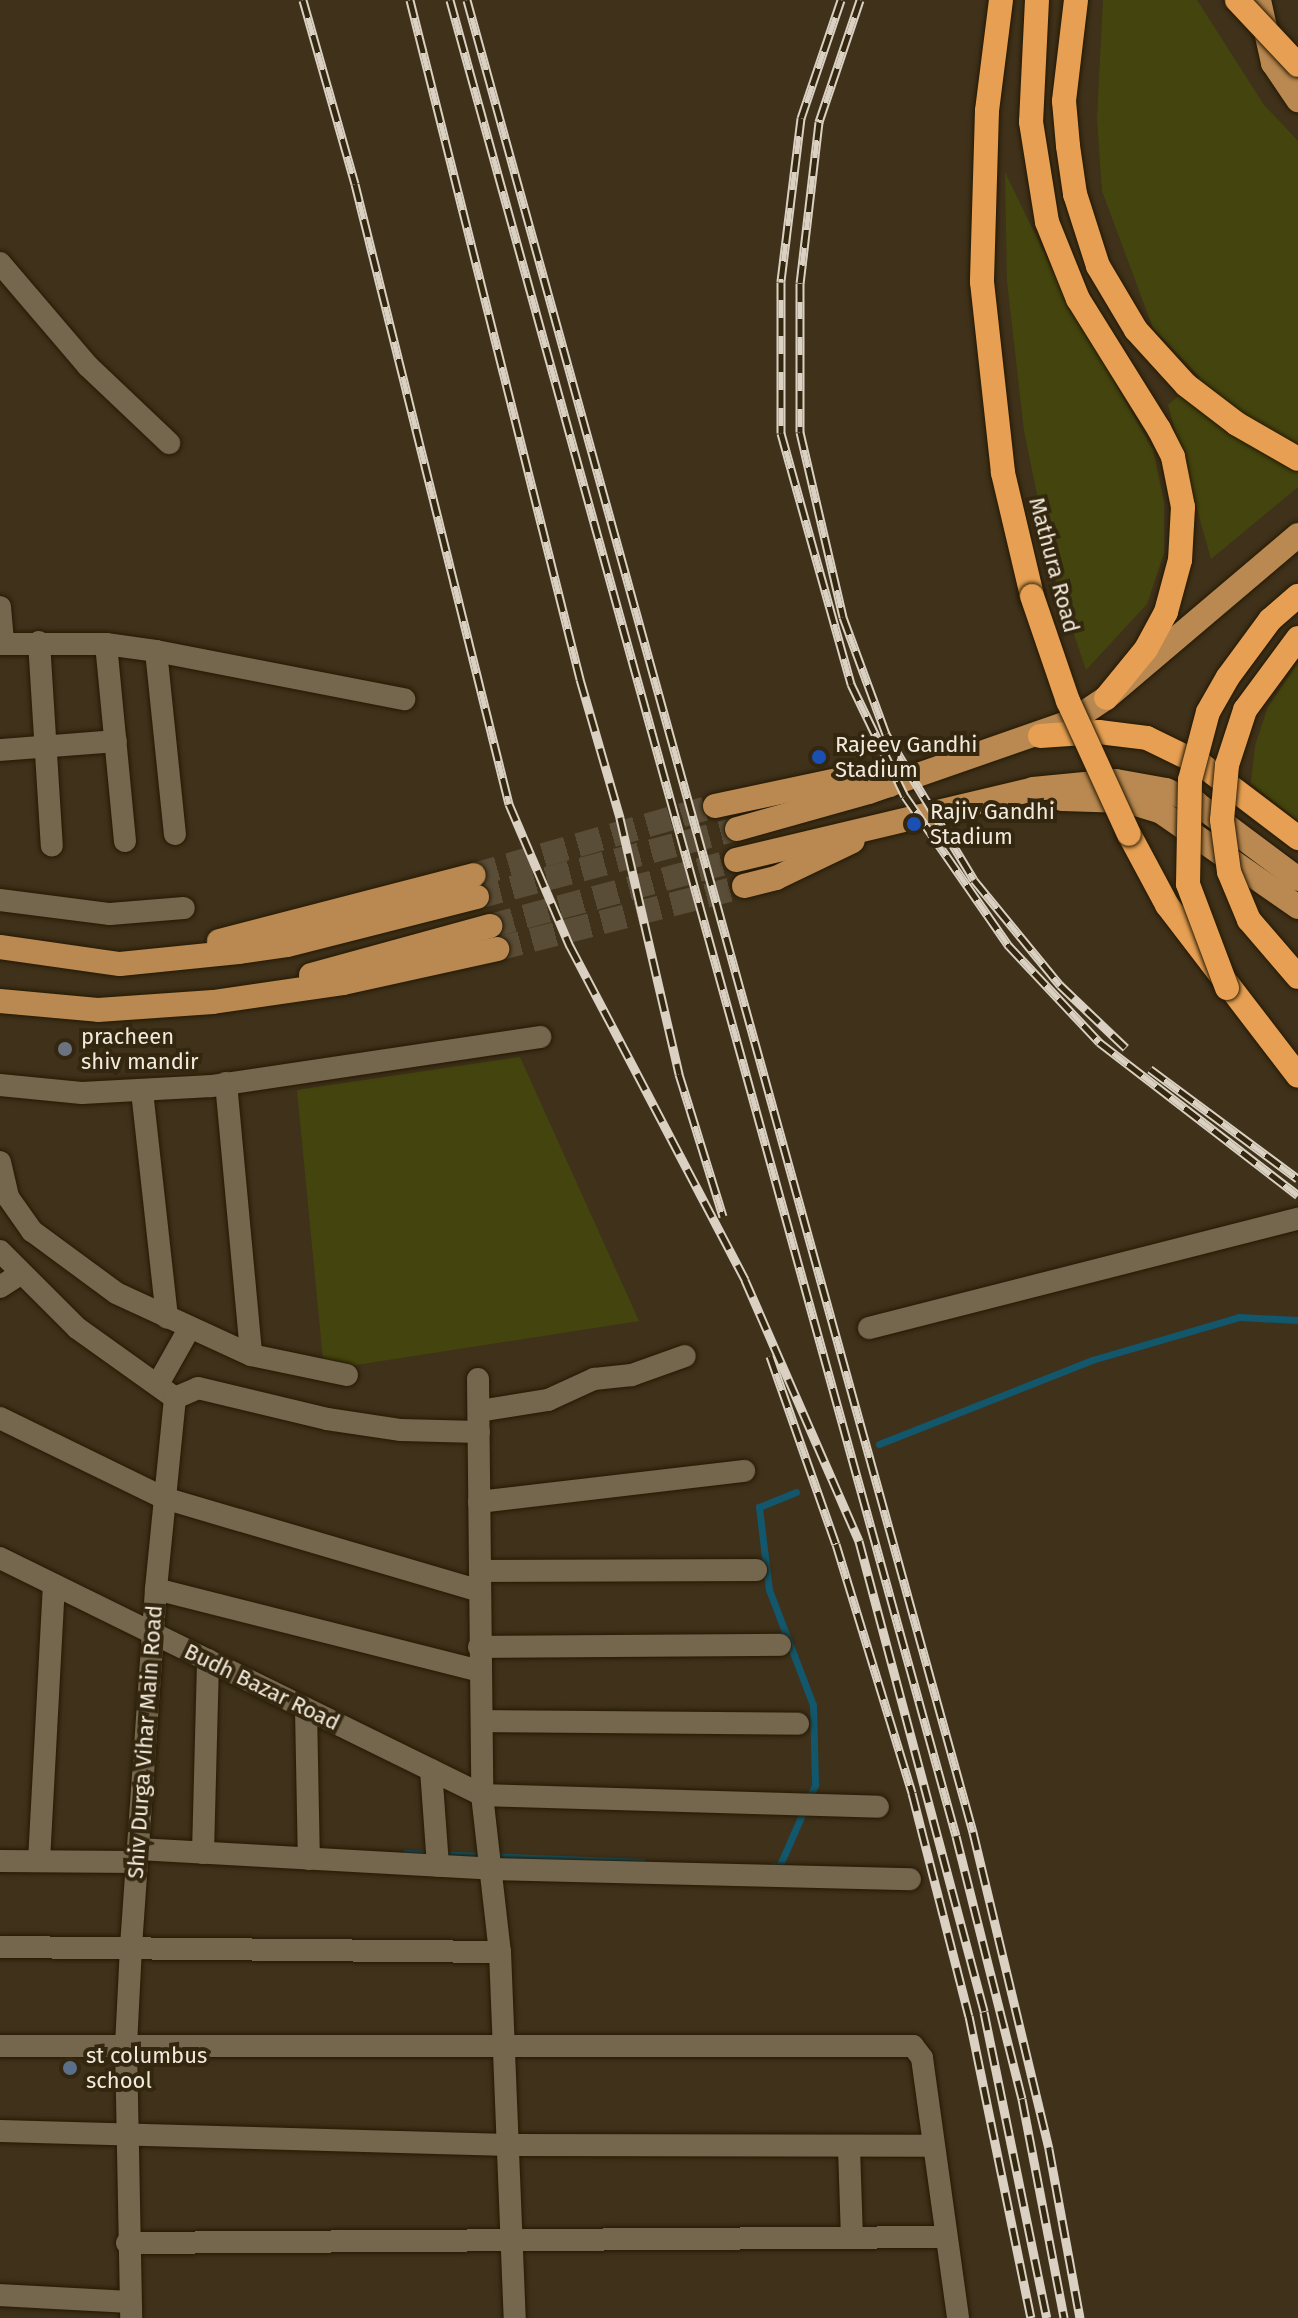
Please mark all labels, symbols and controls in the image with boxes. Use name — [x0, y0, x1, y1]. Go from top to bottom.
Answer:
street label: Mathura Road — [1023, 494, 1085, 636]
place label: Rajeev Gandhi Stadium — [835, 731, 978, 782]
marker: Rajeev Gandhi Stadium — [810, 748, 828, 766]
place label: Rajiv Gandhi Stadium — [930, 798, 1055, 850]
marker: Rajiv Gandhi Stadium — [905, 815, 923, 833]
place label: pracheen shiv mandir — [81, 1023, 199, 1074]
marker: pracheen shiv mandir — [56, 1040, 74, 1058]
street label: Shiv Durga Vihar Main Road — [122, 1604, 168, 1880]
street label: Budh Bazar Road — [180, 1638, 344, 1736]
place label: st columbus school — [86, 2042, 207, 2094]
marker: st columbus school — [61, 2059, 79, 2077]

